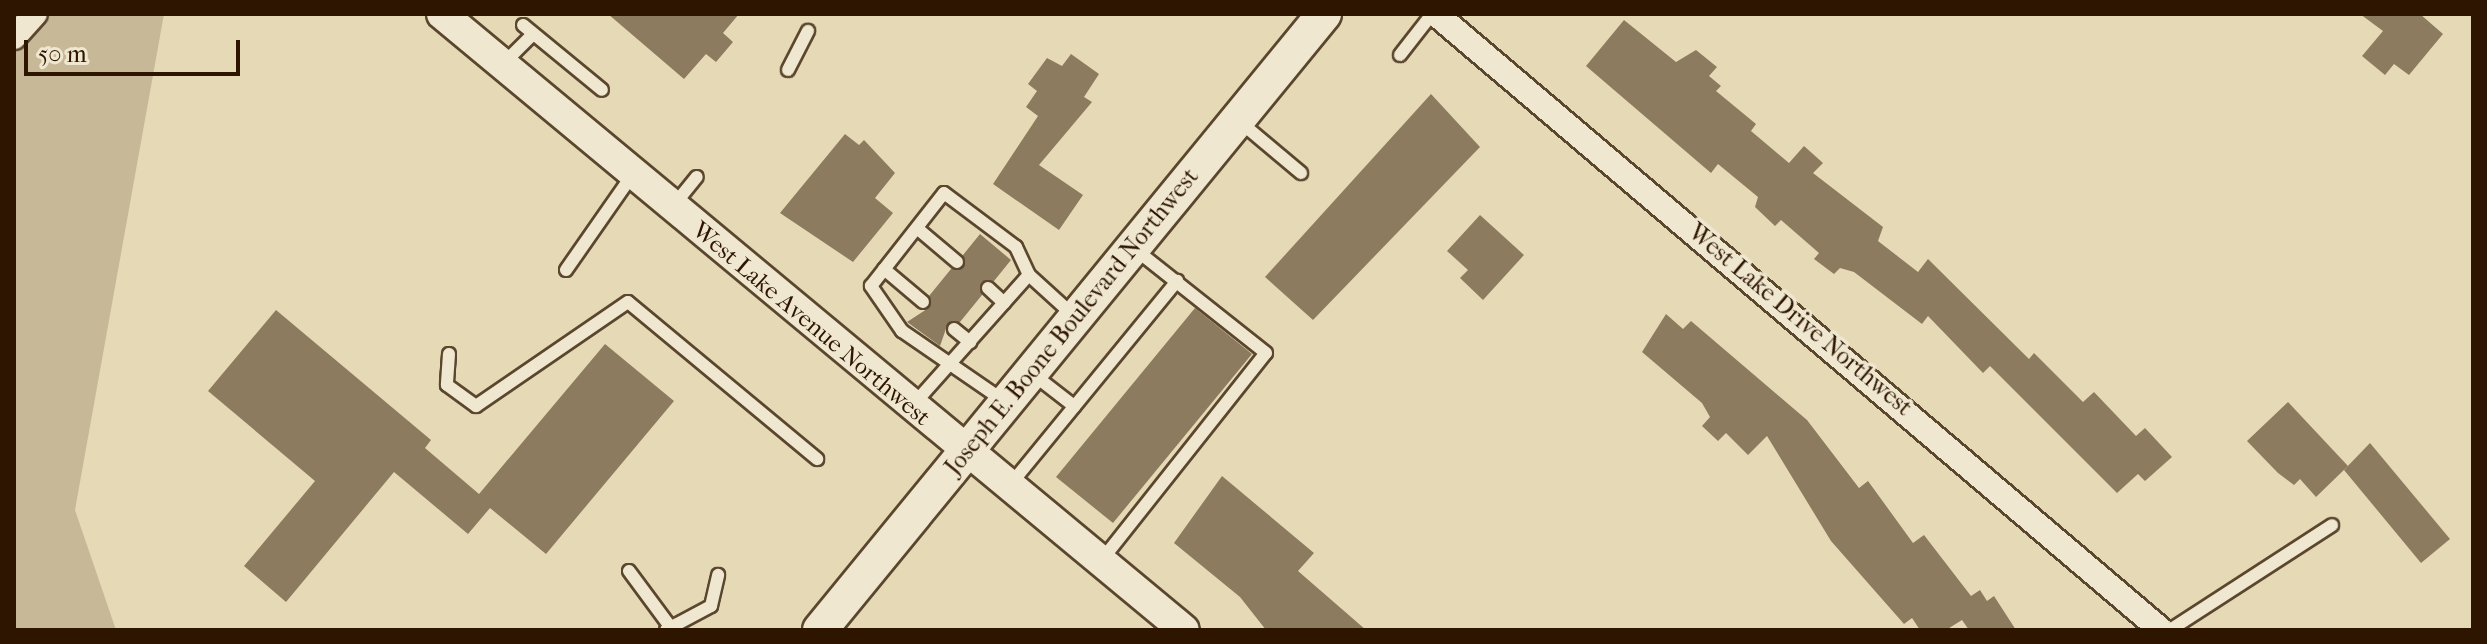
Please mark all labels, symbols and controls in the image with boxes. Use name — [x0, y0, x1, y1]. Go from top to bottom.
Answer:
scale bar — [28, 24, 244, 74]
text: 50 m — [38, 40, 87, 68]
street label: Joseph E. Boone Boulevard Northwest — [939, 163, 1205, 481]
street label: West Lake Avenue Northwest — [686, 216, 936, 432]
street label: West Lake Drive Northwest — [1682, 218, 1918, 422]

